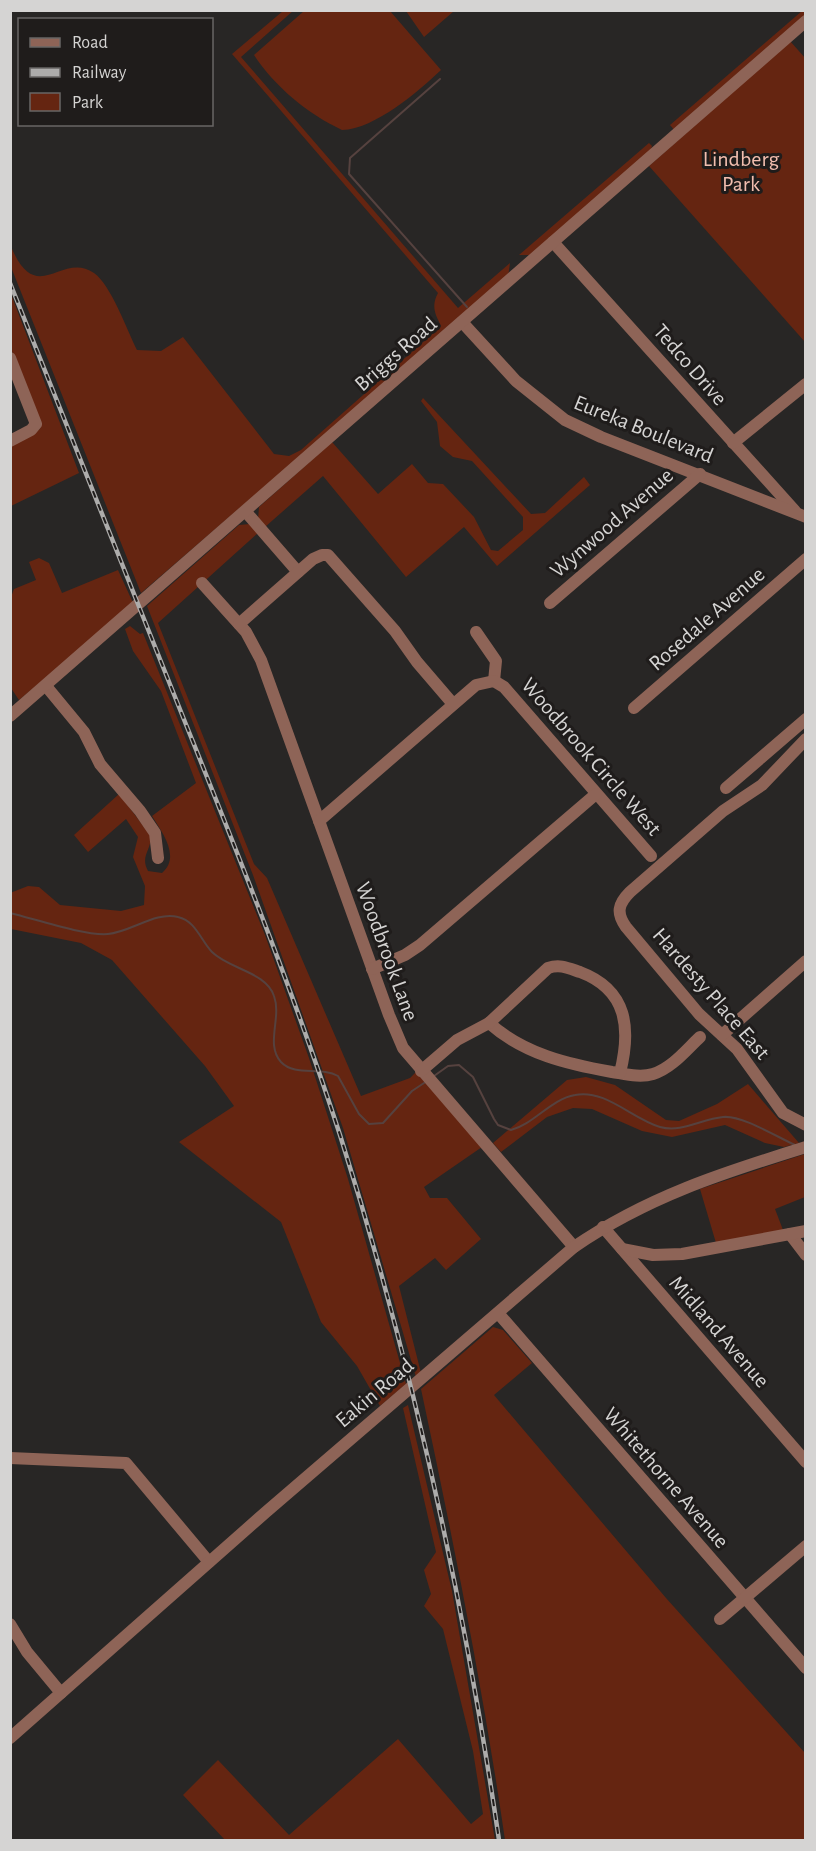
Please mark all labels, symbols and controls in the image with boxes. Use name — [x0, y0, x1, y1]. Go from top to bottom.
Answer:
legend — [18, 18, 213, 126]
text: Road — [72, 34, 108, 52]
text: Railway — [72, 64, 127, 82]
text: Park — [72, 94, 104, 112]
park label: Lindberg Park — [703, 148, 780, 195]
street label: Briggs Road — [350, 312, 441, 395]
street label: Tedco Drive — [649, 320, 731, 409]
street label: Eureka Boulevard — [571, 391, 717, 467]
street label: Wynwood Avenue — [546, 464, 677, 582]
street label: Rosedale Avenue — [645, 563, 769, 675]
street label: Woodbrook Circle West — [517, 674, 665, 840]
street label: Woodbrook Lane — [352, 879, 422, 1024]
street label: Hardesty Place East — [648, 924, 774, 1064]
street label: Midland Avenue — [665, 1272, 773, 1392]
street label: Eakin Road — [331, 1354, 418, 1432]
street label: Whitethorne Avenue — [599, 1403, 733, 1552]

